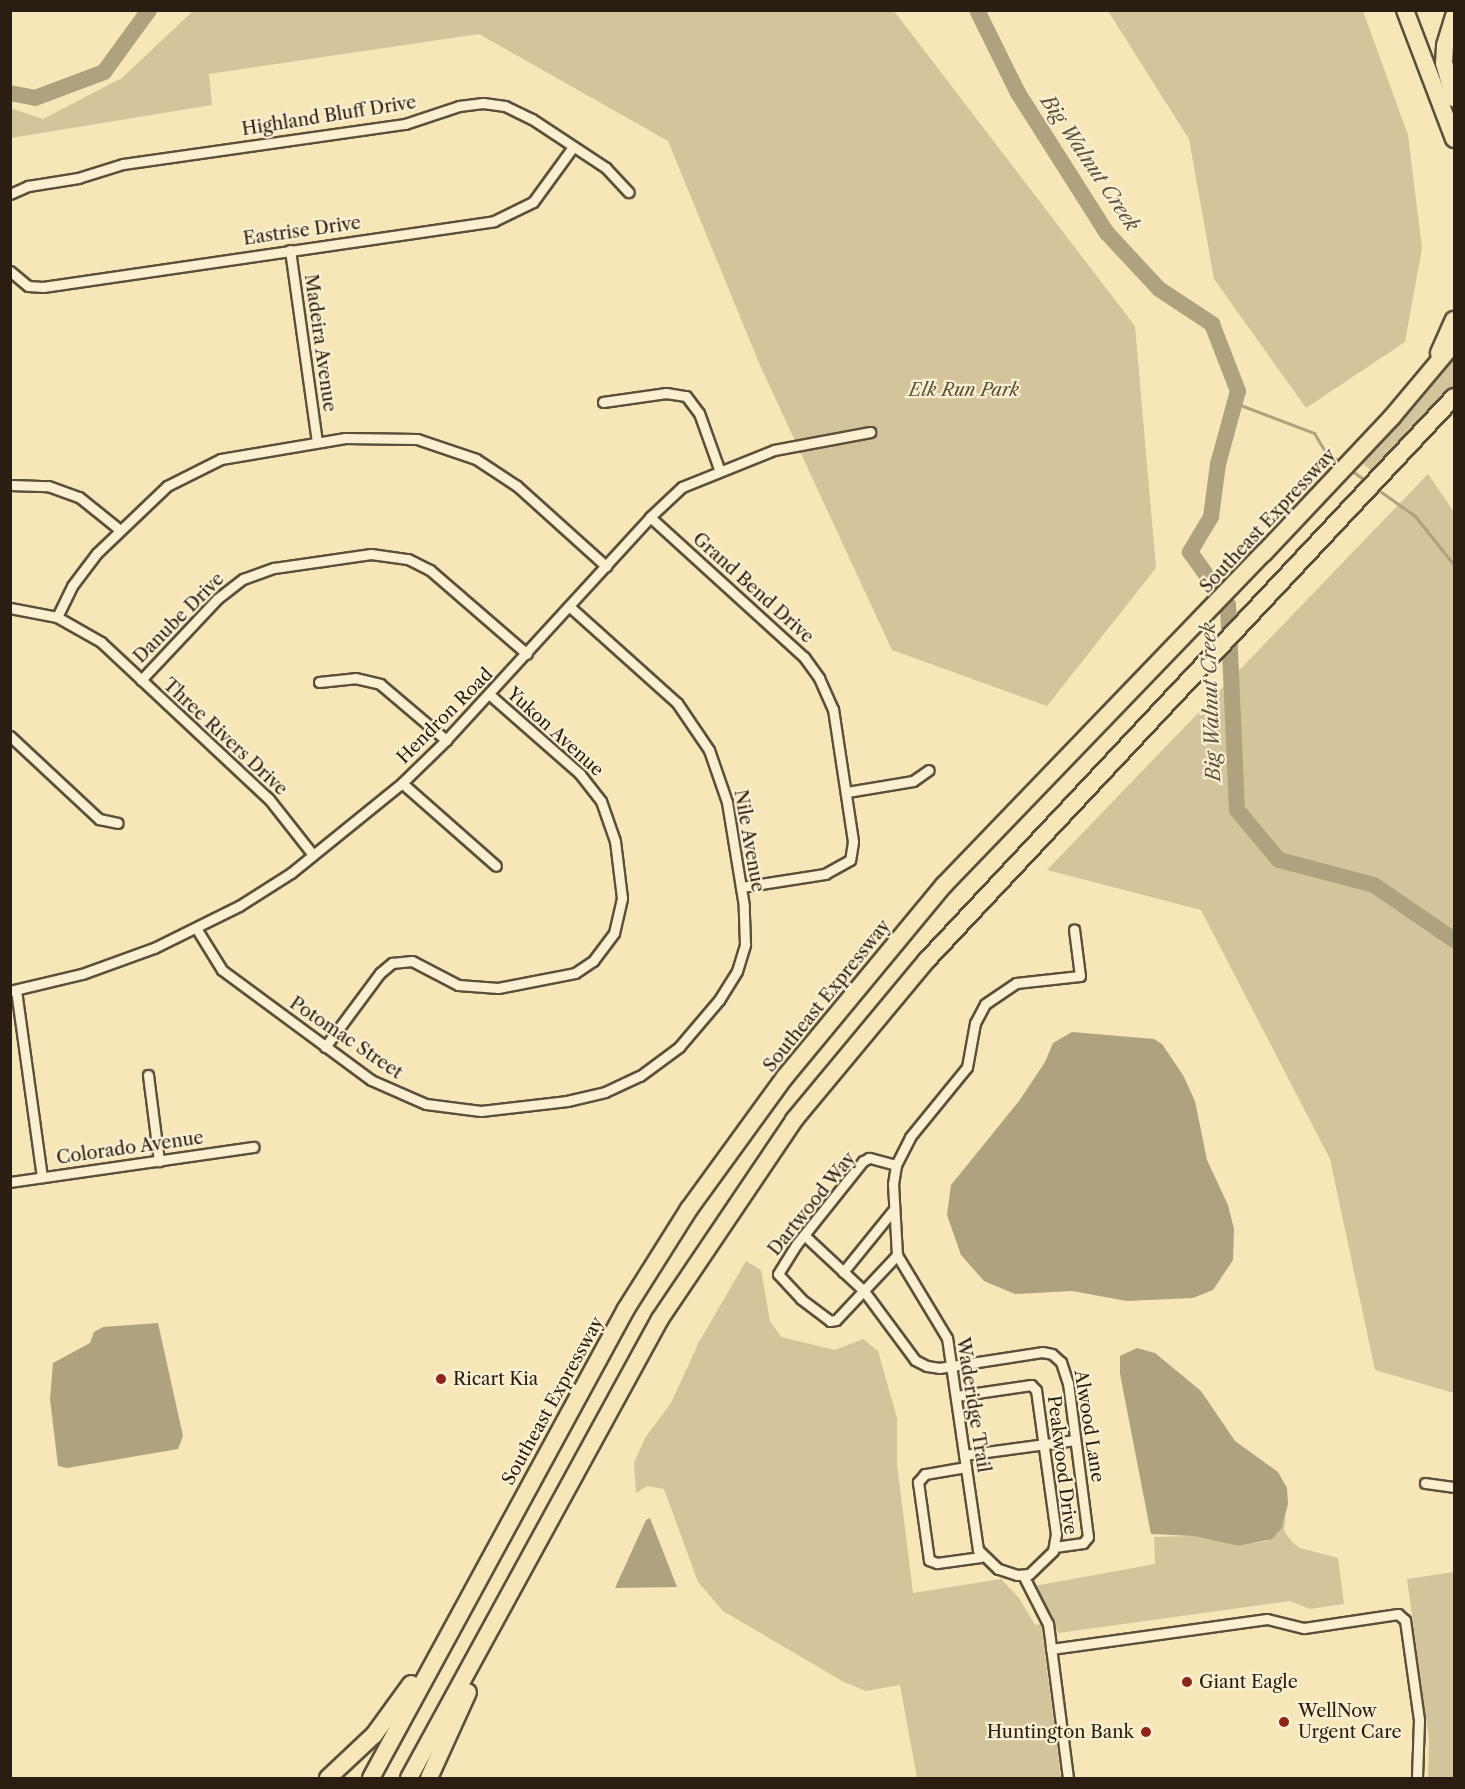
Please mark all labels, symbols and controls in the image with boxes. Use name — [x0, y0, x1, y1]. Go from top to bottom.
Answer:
water label: Big Walnut Creek — [1036, 90, 1144, 236]
street label: Highland Bluff Drive — [240, 92, 418, 140]
street label: Eastrise Drive — [242, 212, 362, 250]
street label: Madeira Avenue — [300, 272, 340, 414]
park label: Elk Run Park — [909, 379, 1019, 401]
street label: Southeast Expressway — [1196, 444, 1340, 598]
street label: Grand Bend Drive — [688, 528, 818, 648]
street label: Danube Drive — [129, 568, 229, 668]
water label: Big Walnut Creek — [1196, 622, 1226, 782]
street label: Hendron Road — [393, 664, 497, 768]
street label: Three Rivers Drive — [158, 674, 292, 800]
street label: Yukon Avenue — [502, 683, 608, 781]
street label: Nile Avenue — [729, 788, 769, 894]
street label: Southeast Expressway — [759, 916, 895, 1076]
street label: Potomac Street — [286, 992, 406, 1084]
street label: Colorado Avenue — [55, 1127, 205, 1169]
street label: Dartwood Way — [764, 1148, 860, 1260]
street label: Southeast Expressway — [498, 1313, 608, 1489]
street label: Waderidge Trail — [952, 1336, 994, 1474]
place label: Ricart Kia — [453, 1368, 538, 1390]
street label: Alwood Lane — [1069, 1368, 1109, 1484]
marker: Ricart Kia — [434, 1372, 448, 1386]
street label: Peakwood Drive — [1043, 1394, 1081, 1536]
place label: Giant Eagle — [1199, 1671, 1298, 1693]
marker: Giant Eagle — [1180, 1675, 1194, 1689]
place label: WellNow Urgent Care — [1298, 1701, 1402, 1744]
marker: WellNow Urgent Care — [1275, 1713, 1293, 1731]
place label: Huntington Bank — [987, 1721, 1134, 1743]
marker: Huntington Bank — [1139, 1725, 1153, 1739]

